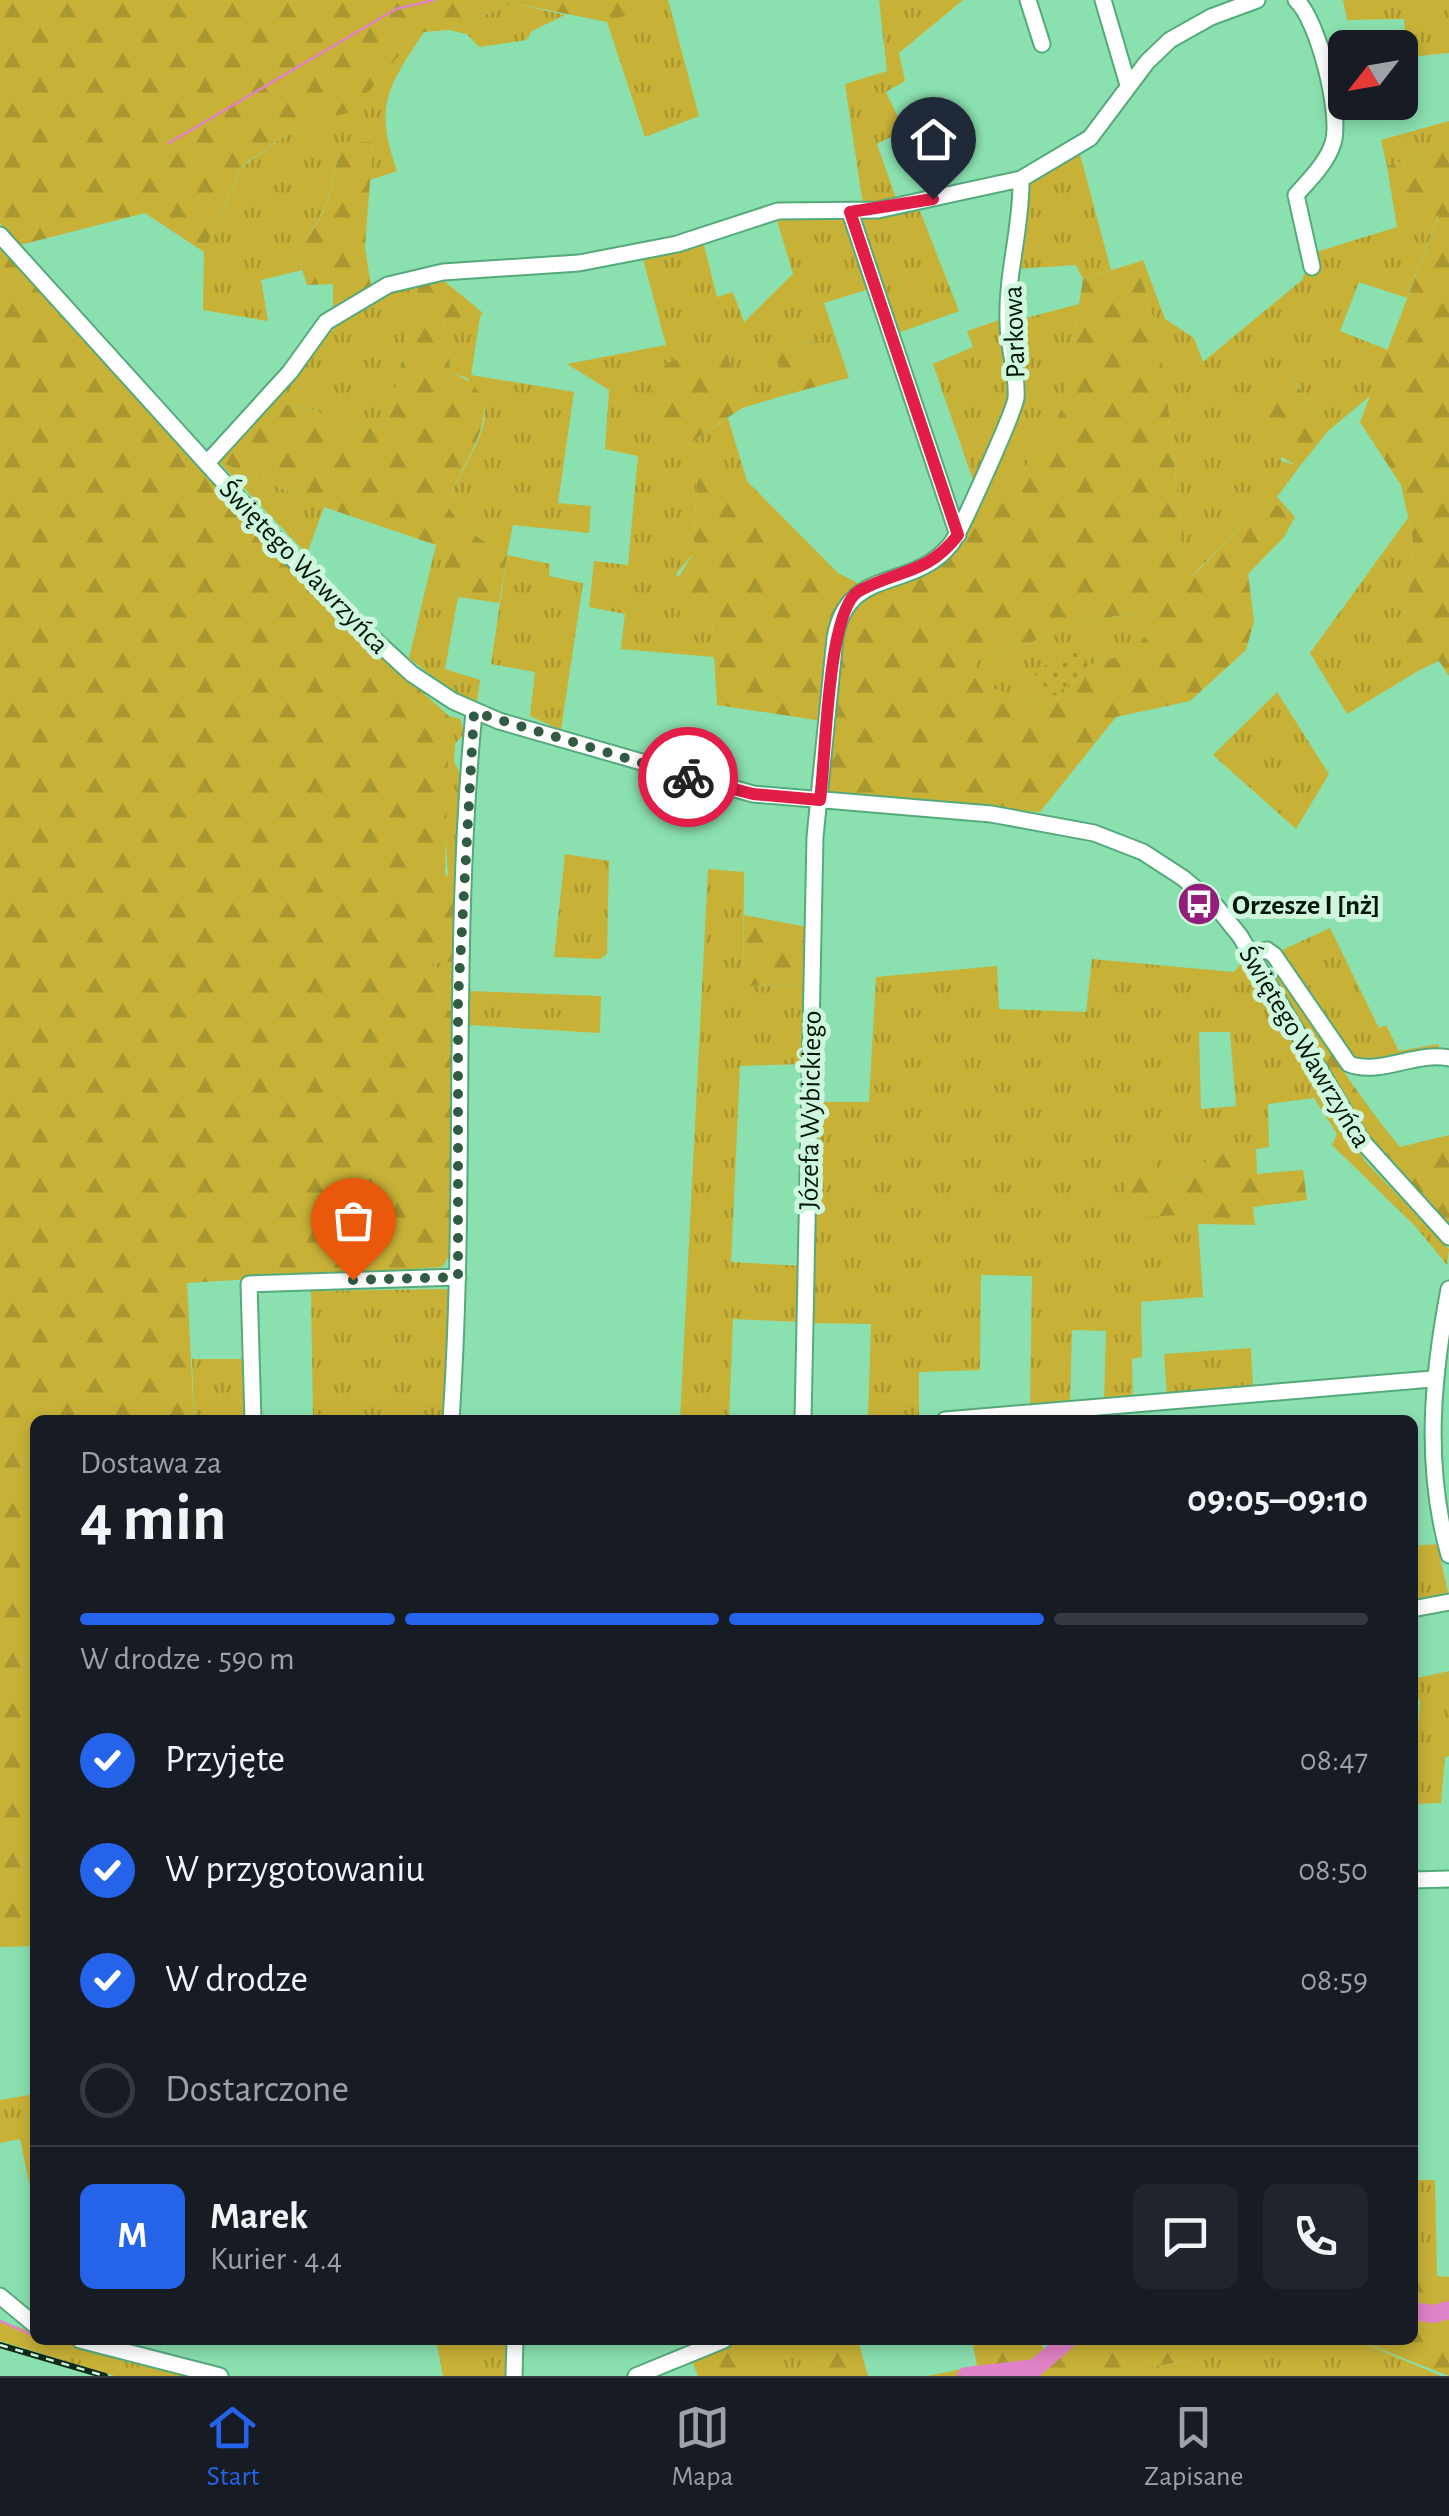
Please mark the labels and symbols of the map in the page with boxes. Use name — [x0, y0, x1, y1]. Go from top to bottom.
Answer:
north arrow — [1328, 30, 1418, 120]
pin — [891, 97, 976, 200]
street label: Parkowa — [999, 285, 1031, 379]
street label: Świętego Wawrzyńca — [214, 473, 396, 660]
courier — [638, 727, 738, 827]
bus stop icon: Orzesze I [nż] — [1176, 881, 1222, 927]
place label: Orzesze I [nż] — [1232, 892, 1380, 920]
street label: Świętego Wawrzyńca — [1233, 940, 1378, 1153]
street label: Józefa Wybickiego — [795, 1010, 827, 1210]
pin — [311, 1178, 396, 1281]

